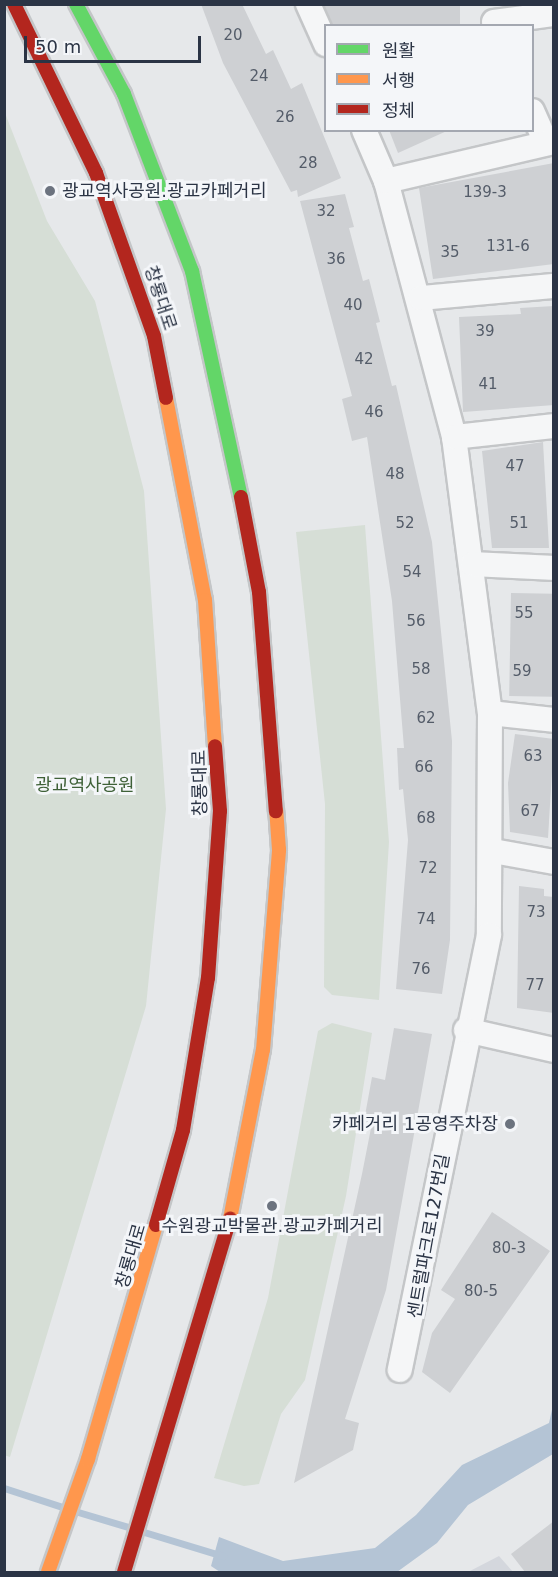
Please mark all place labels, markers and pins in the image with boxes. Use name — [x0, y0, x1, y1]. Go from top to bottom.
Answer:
place label: 광교역사공원.광교카페거리 — [62, 180, 266, 202]
marker: 광교역사공원.광교카페거리 — [43, 184, 57, 198]
place label: 카페거리 1공영주차장 — [332, 1113, 498, 1135]
marker: 카페거리 1공영주차장 — [503, 1117, 517, 1131]
marker: 수원광교박물관.광교카페거리 — [265, 1199, 279, 1213]
place label: 수원광교박물관.광교카페거리 — [161, 1215, 383, 1237]

